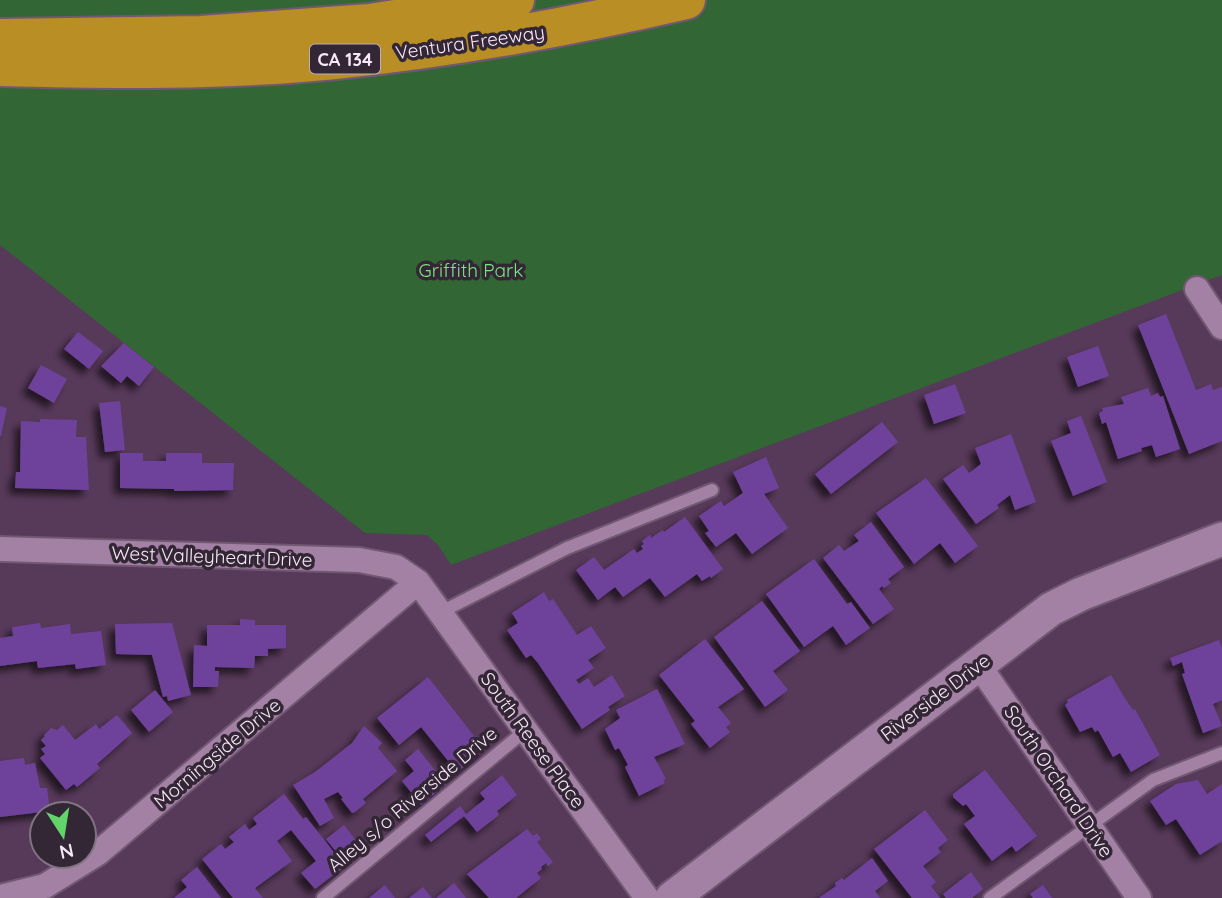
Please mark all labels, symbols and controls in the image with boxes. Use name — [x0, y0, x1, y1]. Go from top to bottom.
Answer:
street label: Ventura Freeway — [394, 20, 546, 64]
road number: CA 134 — [310, 44, 380, 74]
park label: Griffith Park — [419, 258, 523, 282]
street label: West Valleyheart Drive — [111, 540, 313, 572]
street label: Riverside Drive — [875, 648, 995, 746]
street label: South Reese Place — [476, 667, 590, 813]
street label: Morningside Drive — [149, 693, 285, 813]
street label: South Orchard Drive — [999, 700, 1119, 862]
street label: Alley s/o Riverside Drive — [322, 721, 502, 877]
north arrow — [28, 800, 98, 870]
text: N — [57, 838, 76, 865]

